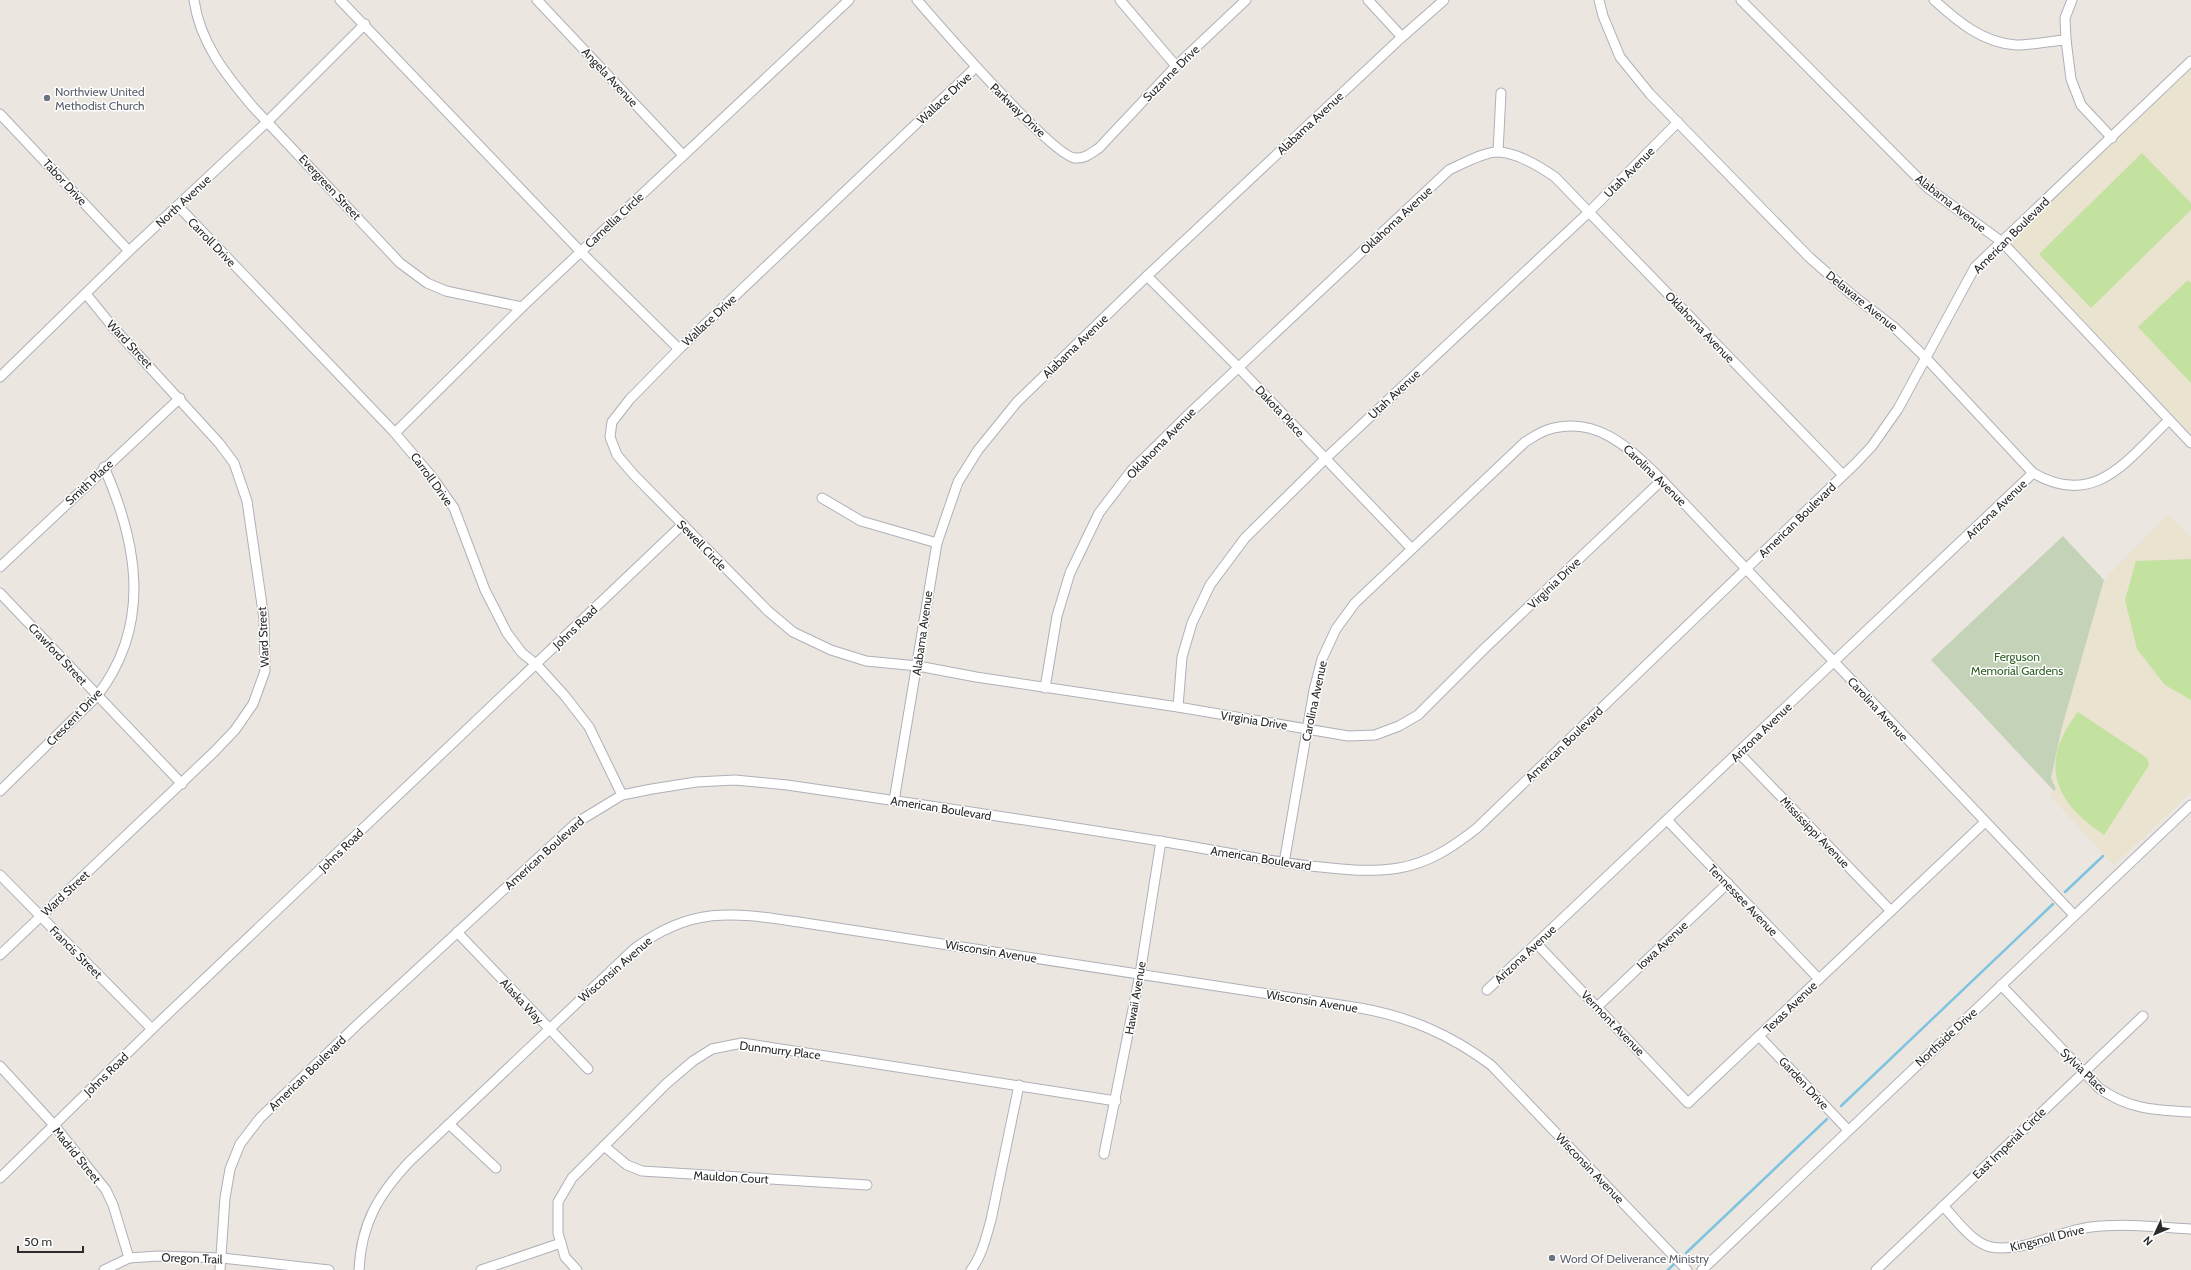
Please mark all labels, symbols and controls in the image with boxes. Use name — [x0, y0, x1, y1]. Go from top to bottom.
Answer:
street label: Suzanne Drive — [1140, 42, 1202, 104]
street label: Angela Avenue — [579, 44, 641, 110]
street label: Wallace Drive — [914, 69, 974, 127]
street label: Parkway Drive — [987, 80, 1049, 140]
place label: Northview United Methodist Church — [55, 84, 145, 113]
street label: Alabama Avenue — [1274, 88, 1346, 158]
marker: Northview United Methodist Church — [42, 93, 52, 103]
street label: Utah Avenue — [1600, 143, 1658, 201]
street label: Evergreen Street — [296, 151, 364, 223]
street label: Tabor Drive — [40, 156, 90, 208]
street label: Alabama Avenue — [1913, 171, 1989, 235]
street label: North Avenue — [152, 172, 214, 230]
street label: Oklahoma Avenue — [1357, 183, 1435, 257]
street label: Camellia Circle — [582, 189, 646, 251]
street label: American Boulevard — [1970, 194, 2052, 276]
street label: Carroll Drive — [185, 214, 239, 270]
street label: Delaware Avenue — [1823, 267, 1901, 335]
street label: Oklahoma Avenue — [1662, 288, 1738, 366]
street label: Wallace Drive — [679, 291, 739, 349]
street label: Alabama Avenue — [1039, 311, 1111, 381]
street label: Ward Street — [104, 317, 156, 371]
street label: Utah Avenue — [1365, 366, 1423, 422]
street label: Dakota Place — [1252, 382, 1308, 440]
street label: Oklahoma Avenue — [1123, 404, 1199, 482]
street label: Carolina Avenue — [1620, 441, 1690, 509]
street label: Carroll Drive — [408, 449, 456, 509]
street label: Smith Place — [62, 456, 116, 508]
street label: Arizona Avenue — [1962, 476, 2030, 542]
street label: American Boulevard — [1755, 479, 1839, 561]
street label: Sewell Circle — [674, 517, 730, 573]
street label: Virginia Drive — [1525, 554, 1583, 612]
street label: Alabama Avenue — [909, 590, 935, 676]
street label: Johns Road — [549, 602, 600, 653]
street label: Ward Street — [254, 606, 272, 668]
street label: Crawford Street — [25, 620, 91, 688]
park label: Ferguson Memorial Gardens — [1971, 649, 2063, 678]
street label: Carolina Avenue — [1298, 659, 1330, 743]
street label: Carolina Avenue — [1845, 674, 1911, 744]
street label: Crescent Drive — [43, 685, 105, 749]
street label: Arizona Avenue — [1727, 699, 1795, 765]
street label: American Boulevard — [1522, 703, 1606, 785]
street label: Virginia Drive — [1219, 707, 1289, 733]
street label: American Boulevard — [890, 793, 992, 823]
street label: Mississippi Avenue — [1777, 793, 1853, 871]
street label: American Boulevard — [501, 813, 587, 893]
street label: Johns Road — [315, 825, 366, 876]
street label: American Boulevard — [1210, 843, 1312, 873]
street label: Tennessee Avenue — [1705, 861, 1781, 939]
street label: Ward Street — [38, 867, 92, 919]
street label: Iowa Avenue — [1633, 917, 1691, 973]
street label: Arizona Avenue — [1491, 922, 1559, 986]
street label: Francis Street — [47, 923, 105, 981]
street label: Wisconsin Avenue — [575, 933, 655, 1005]
street label: Wisconsin Avenue — [944, 936, 1038, 966]
street label: Hawaii Avenue — [1121, 960, 1149, 1036]
street label: Alaska Way — [497, 975, 547, 1027]
street label: Texas Avenue — [1760, 978, 1820, 1036]
street label: Wisconsin Avenue — [1265, 986, 1359, 1016]
street label: Vermont Avenue — [1578, 987, 1648, 1059]
street label: Northside Drive — [1912, 1005, 1980, 1069]
street label: American Boulevard — [265, 1032, 349, 1114]
street label: Dunmurry Place — [739, 1038, 821, 1062]
street label: Sylvia Place — [2057, 1045, 2111, 1097]
street label: Johns Road — [80, 1049, 131, 1100]
street label: Garden Drive — [1776, 1054, 1832, 1112]
street label: East Imperial Circle — [1969, 1104, 2049, 1182]
street label: Madrid Street — [50, 1124, 104, 1186]
street label: Wisconsin Avenue — [1552, 1130, 1628, 1206]
street label: Mauldon Court — [693, 1168, 769, 1186]
north arrow — [2135, 1214, 2175, 1254]
street label: Kingsnoll Drive — [2008, 1222, 2086, 1254]
scale bar — [18, 1228, 83, 1254]
text: N — [2140, 1233, 2156, 1249]
text: 50 m — [24, 1234, 52, 1249]
street label: Oregon Trail — [161, 1249, 223, 1267]
place label: Word Of Deliverance Ministry — [1560, 1251, 1709, 1266]
marker: Word Of Deliverance Ministry — [1547, 1253, 1557, 1263]

